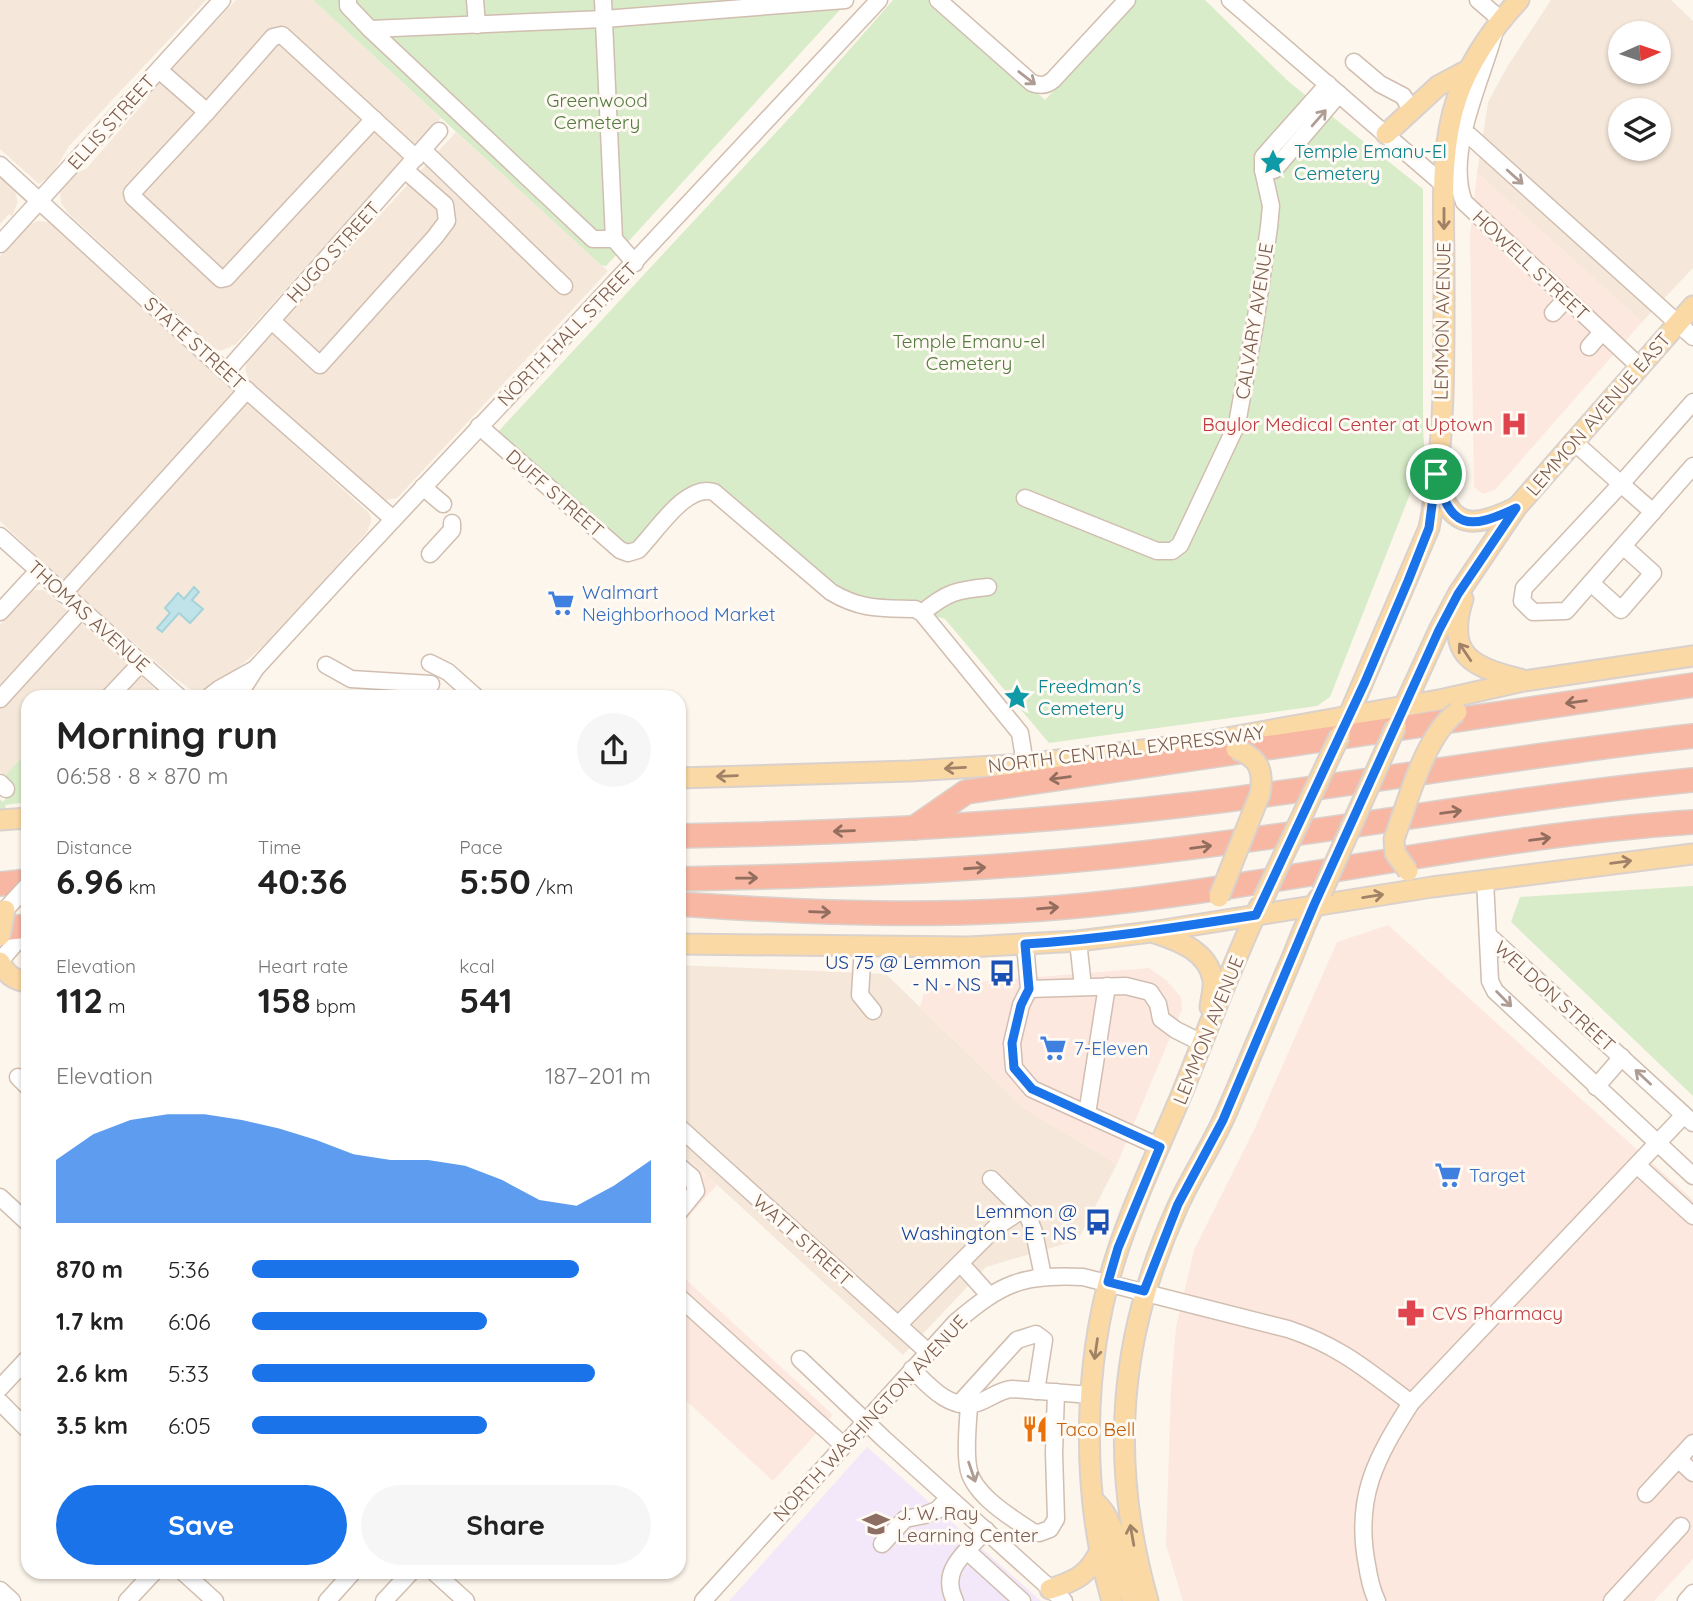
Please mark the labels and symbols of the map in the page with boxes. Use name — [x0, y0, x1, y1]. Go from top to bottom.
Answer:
north arrow — [1608, 21, 1671, 84]
street label: ELLIS STREET — [62, 70, 160, 174]
one-way arrow — [1017, 70, 1035, 85]
park label: Greenwood Cemetery — [546, 88, 648, 134]
one-way arrow — [1311, 109, 1327, 127]
place label: Temple Emanu-El Cemetery — [1294, 139, 1447, 185]
place icon: Temple Emanu-El Cemetery — [1258, 147, 1288, 177]
one-way arrow — [1506, 169, 1523, 186]
street label: HUGO STREET — [281, 196, 385, 308]
street label: HOWELL STREET — [1468, 205, 1594, 325]
one-way arrow — [1437, 208, 1451, 231]
street label: CALVARY AVENUE — [1230, 241, 1278, 401]
street label: LEMMON AVENUE — [1429, 242, 1455, 400]
street label: NORTH HALL STREET — [492, 257, 642, 411]
street label: STATE STREET — [139, 291, 251, 395]
street label: LEMMON AVENUE EAST — [1521, 327, 1675, 501]
park label: Temple Emanu-el Cemetery — [893, 329, 1045, 375]
hospital icon: Baylor Medical Center at Uptown — [1499, 409, 1529, 439]
place label: Baylor Medical Center at Uptown — [1202, 412, 1493, 436]
street label: DUFF STREET — [501, 444, 609, 542]
pin — [1406, 444, 1466, 504]
street label: THOMAS AVENUE — [23, 555, 155, 677]
place label: Walmart Neighborhood Market — [582, 580, 776, 626]
supermarket icon: Walmart Neighborhood Market — [546, 588, 576, 618]
one-way arrow — [1458, 643, 1473, 662]
place label: Freedman's Cemetery — [1038, 674, 1141, 720]
place icon: Freedman's Cemetery — [1002, 682, 1032, 712]
one-way arrow — [1565, 695, 1588, 708]
street label: NORTH CENTRAL EXPRESSWAY — [986, 720, 1266, 778]
one-way arrow — [943, 762, 966, 775]
one-way arrow — [716, 770, 739, 783]
one-way arrow — [1049, 772, 1072, 785]
one-way arrow — [1439, 805, 1461, 818]
one-way arrow — [833, 825, 856, 838]
one-way arrow — [1528, 832, 1551, 845]
one-way arrow — [1189, 840, 1212, 853]
one-way arrow — [1609, 856, 1632, 869]
one-way arrow — [963, 861, 985, 874]
one-way arrow — [735, 871, 758, 884]
one-way arrow — [1361, 889, 1384, 902]
one-way arrow — [1036, 901, 1059, 914]
one-way arrow — [809, 906, 832, 919]
street label: WELDON STREET — [1490, 935, 1620, 1057]
place label: US 75 @ Lemmon - N - NS — [825, 950, 981, 996]
street label: LEMMON AVENUE — [1167, 952, 1249, 1108]
bus stop icon: US 75 @ Lemmon - N - NS — [987, 958, 1017, 988]
one-way arrow — [1495, 990, 1512, 1007]
supermarket icon: 7-Eleven — [1038, 1033, 1068, 1063]
place label: 7-Eleven — [1074, 1036, 1148, 1060]
one-way arrow — [1635, 1068, 1652, 1085]
supermarket icon: Target — [1433, 1160, 1463, 1190]
place label: Target — [1469, 1163, 1526, 1187]
street label: WATT STREET — [748, 1189, 858, 1291]
place label: Lemmon @ Washington - E - NS — [901, 1199, 1077, 1245]
bus stop icon: Lemmon @ Washington - E - NS — [1083, 1207, 1113, 1237]
pharmacy icon: CVS Pharmacy — [1396, 1298, 1426, 1328]
place label: CVS Pharmacy — [1432, 1301, 1563, 1325]
street label: NORTH WASHINGTON AVENUE — [768, 1310, 972, 1526]
one-way arrow — [1090, 1337, 1103, 1360]
restaurant icon: Taco Bell — [1020, 1414, 1050, 1444]
place label: Taco Bell — [1056, 1417, 1135, 1441]
one-way arrow — [966, 1461, 979, 1483]
place label: J. W. Ray Learning Center — [897, 1501, 1039, 1547]
school or university icon: J. W. Ray Learning Center — [861, 1509, 891, 1539]
one-way arrow — [1125, 1524, 1138, 1547]

